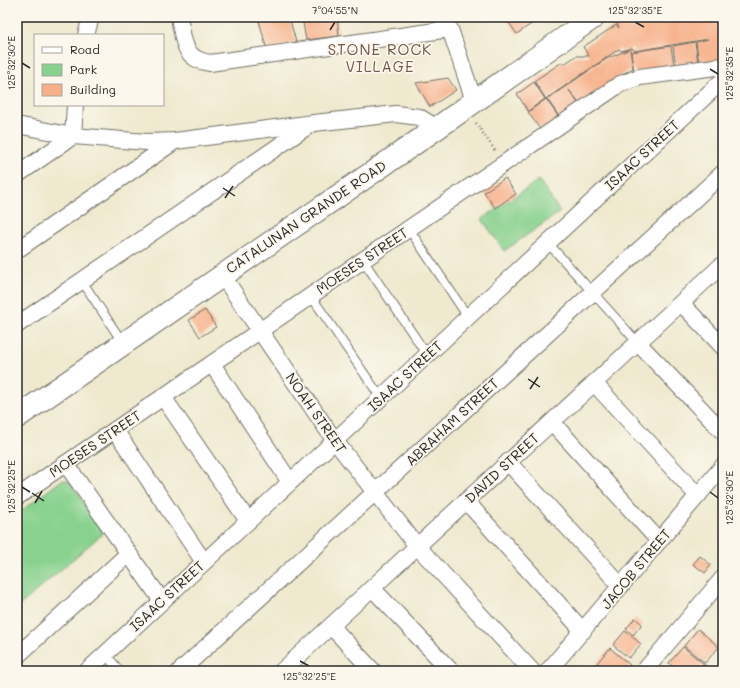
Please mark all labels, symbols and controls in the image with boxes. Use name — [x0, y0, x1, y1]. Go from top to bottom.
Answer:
text: 7°04'55"N — [312, 3, 358, 17]
text: 125°32'35"E — [608, 3, 662, 17]
legend — [34, 34, 164, 106]
text: 125°32'30"E — [4, 35, 18, 90]
district label: STONE ROCK VILLAGE — [328, 39, 432, 76]
text: Road — [70, 41, 100, 57]
text: 125°32'35"E — [722, 47, 736, 101]
text: Park — [70, 61, 97, 77]
text: Building — [70, 81, 116, 97]
street label: ISAAC STREET — [600, 115, 683, 194]
street label: CATALUNAN GRANDE ROAD — [222, 156, 390, 277]
street label: MOESES STREET — [312, 223, 412, 298]
street label: ISAAC STREET — [363, 336, 446, 415]
street label: NOAH STREET — [282, 369, 351, 457]
street label: ABRAHAM STREET — [401, 373, 502, 470]
street label: MOESES STREET — [45, 406, 145, 481]
street label: DAVID STREET — [460, 428, 543, 507]
text: 125°32'25"E — [4, 460, 18, 514]
text: 125°32'30"E — [722, 470, 736, 525]
street label: JACOB STREET — [596, 524, 675, 613]
street label: ISAAC STREET — [125, 556, 208, 635]
text: 125°32'25"E — [282, 669, 336, 683]

